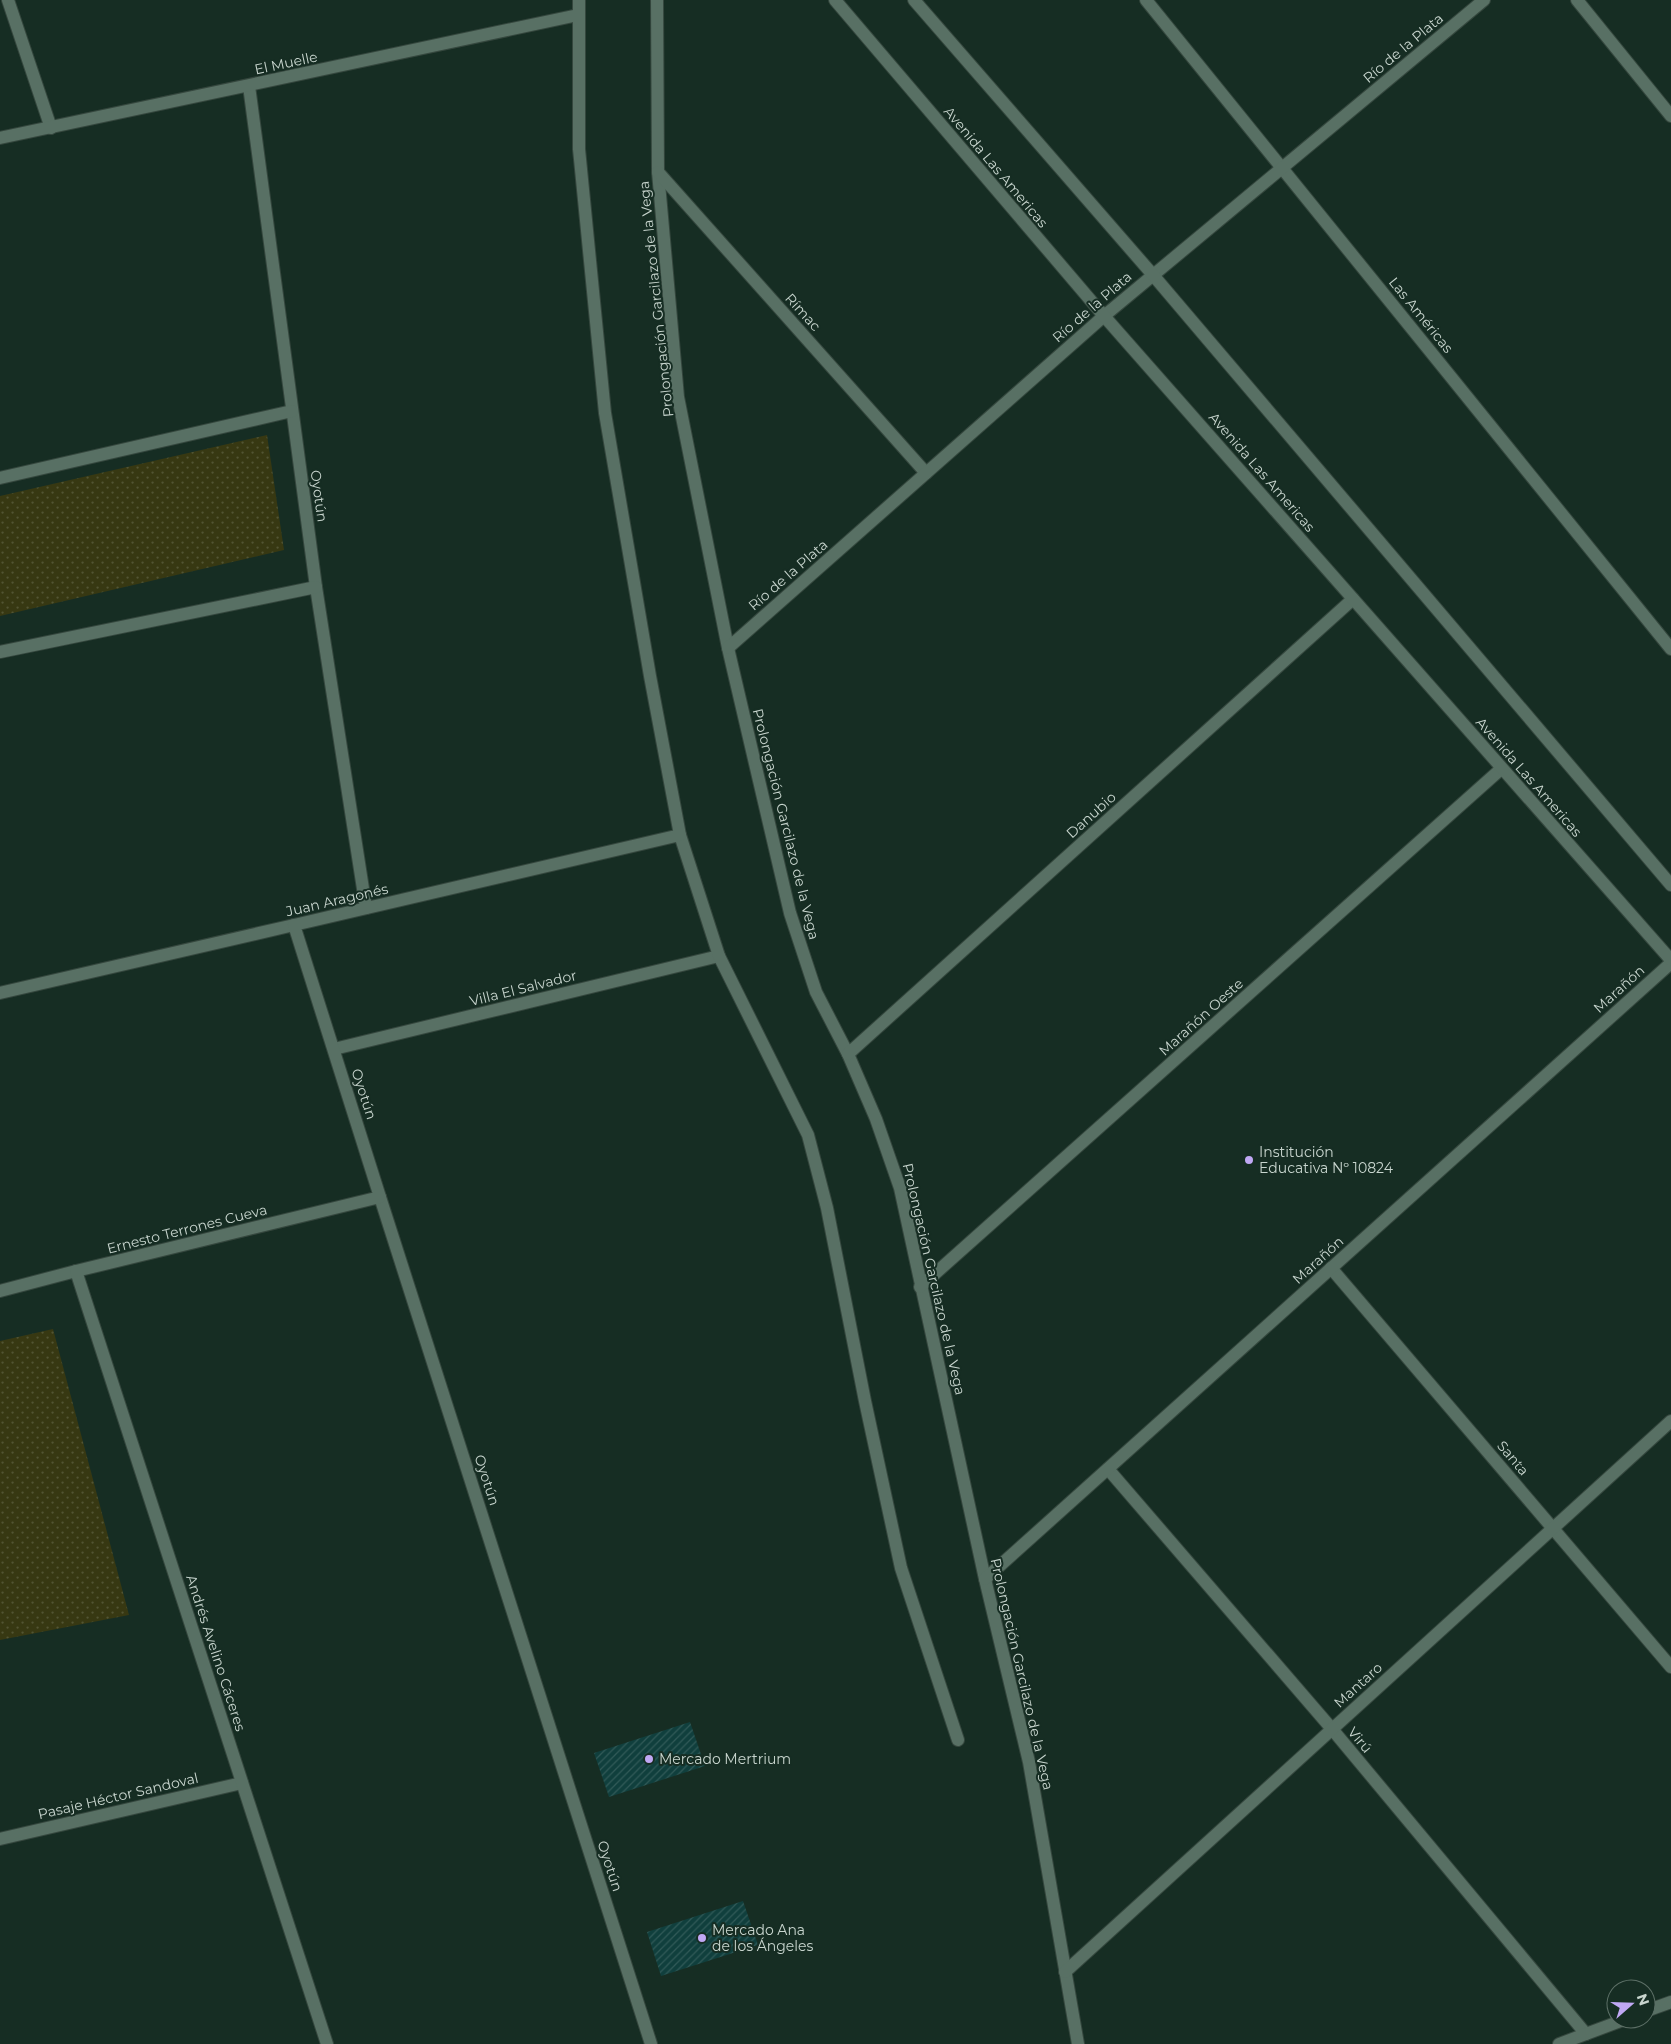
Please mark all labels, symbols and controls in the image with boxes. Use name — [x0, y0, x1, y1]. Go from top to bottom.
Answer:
street label: Río de la Plata — [1359, 9, 1447, 87]
street label: El Muelle — [253, 48, 319, 78]
street label: Avenida Las Americas — [940, 103, 1052, 231]
street label: Prolongación Garcilazo de la Vega — [635, 180, 677, 418]
street label: Río de la Plata — [1049, 268, 1135, 346]
street label: Las Américas — [1385, 273, 1457, 357]
street label: Rímac — [781, 289, 825, 335]
street label: Avenida Las Americas — [1205, 408, 1319, 536]
street label: Oyotún — [306, 469, 332, 523]
street label: Río de la Plata — [745, 536, 831, 614]
street label: Prolongación Garcilazo de la Vega — [749, 707, 823, 941]
street label: Avenida Las Americas — [1472, 713, 1586, 841]
street label: Danubio — [1062, 788, 1120, 842]
street label: Juan Aragonés — [283, 879, 390, 921]
street label: Marañón — [1590, 961, 1648, 1017]
street label: Villa El Salvador — [468, 966, 579, 1010]
street label: Marañón Oeste — [1155, 974, 1247, 1060]
street label: Oyotún — [347, 1066, 381, 1122]
place label: Institución Educativa Nº 10824 — [1259, 1143, 1394, 1177]
marker: Institución Educativa Nº 10824 — [1243, 1154, 1255, 1166]
street label: Prolongación Garcilazo de la Vega — [899, 1161, 969, 1397]
street label: Ernesto Terrones Cueva — [105, 1200, 269, 1258]
street label: Marañón — [1289, 1232, 1347, 1288]
street label: Santa — [1493, 1437, 1533, 1479]
street label: Oyotún — [470, 1452, 504, 1508]
street label: Prolongación Garcilazo de la Vega — [987, 1556, 1057, 1792]
street label: Andrés Avelino Cáceres — [182, 1573, 250, 1734]
street label: Mantaro — [1330, 1658, 1386, 1711]
street label: Virú — [1344, 1723, 1376, 1757]
place label: Mercado Mertrium — [659, 1750, 791, 1768]
marker: Mercado Mertrium — [643, 1753, 655, 1765]
street label: Pasaje Héctor Sandoval — [36, 1769, 200, 1823]
street label: Oyotún — [593, 1838, 627, 1894]
place label: Mercado Ana de los Ángeles — [712, 1921, 813, 1955]
marker: Mercado Ana de los Ángeles — [696, 1932, 708, 1944]
north arrow — [1606, 1979, 1656, 2029]
text: N — [1633, 1991, 1654, 2008]

